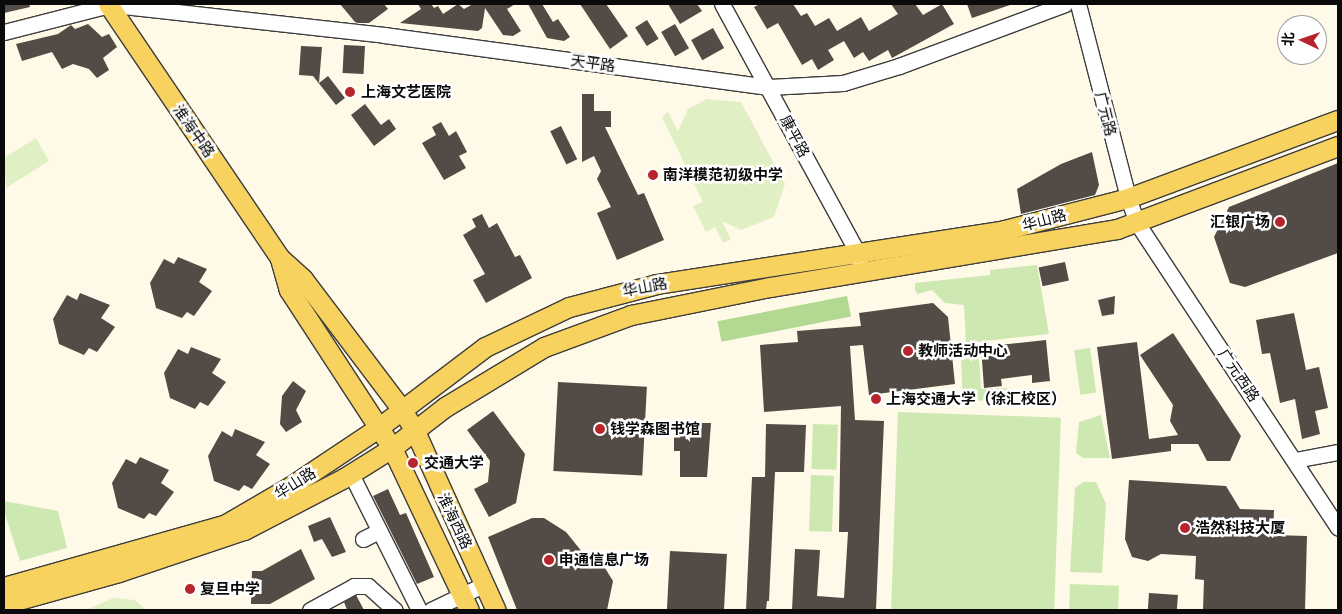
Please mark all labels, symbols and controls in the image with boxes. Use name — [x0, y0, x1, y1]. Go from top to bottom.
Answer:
north arrow — [1277, 15, 1327, 65]
text: 北 — [1279, 32, 1297, 47]
street label: 天平路 — [569, 51, 617, 75]
place label: 上海文艺医院 — [361, 83, 451, 101]
marker: 上海文艺医院 — [343, 85, 357, 99]
street label: 广元路 — [1092, 90, 1120, 138]
street label: 淮海中路 — [169, 101, 219, 161]
street label: 康平路 — [776, 112, 814, 160]
place label: 南洋模范初级中学 — [663, 166, 783, 184]
marker: 南洋模范初级中学 — [647, 169, 659, 181]
street label: 华山路 — [1020, 205, 1068, 235]
place label: 汇银广场 — [1210, 213, 1270, 231]
marker: 汇银广场 — [1274, 216, 1286, 228]
street label: 华山路 — [621, 274, 669, 300]
place label: 教师活动中心 — [918, 342, 1008, 360]
marker: 教师活动中心 — [902, 345, 914, 357]
street label: 广元西路 — [1215, 345, 1263, 405]
place label: 上海交通大学（徐汇校区） — [886, 390, 1066, 408]
marker: 上海交通大学（徐汇校区） — [870, 393, 882, 405]
place label: 钱学森图书馆 — [610, 420, 700, 438]
marker: 钱学森图书馆 — [594, 423, 606, 435]
place label: 交通大学 — [424, 454, 484, 472]
marker: 交通大学 — [406, 456, 420, 470]
street label: 华山路 — [271, 463, 319, 503]
street label: 淮海西路 — [434, 490, 476, 552]
place label: 浩然科技大厦 — [1195, 519, 1285, 537]
marker: 浩然科技大厦 — [1179, 522, 1191, 534]
place label: 申通信息广场 — [559, 551, 649, 569]
marker: 申通信息广场 — [543, 554, 555, 566]
place label: 复旦中学 — [200, 580, 260, 598]
marker: 复旦中学 — [184, 583, 196, 595]

